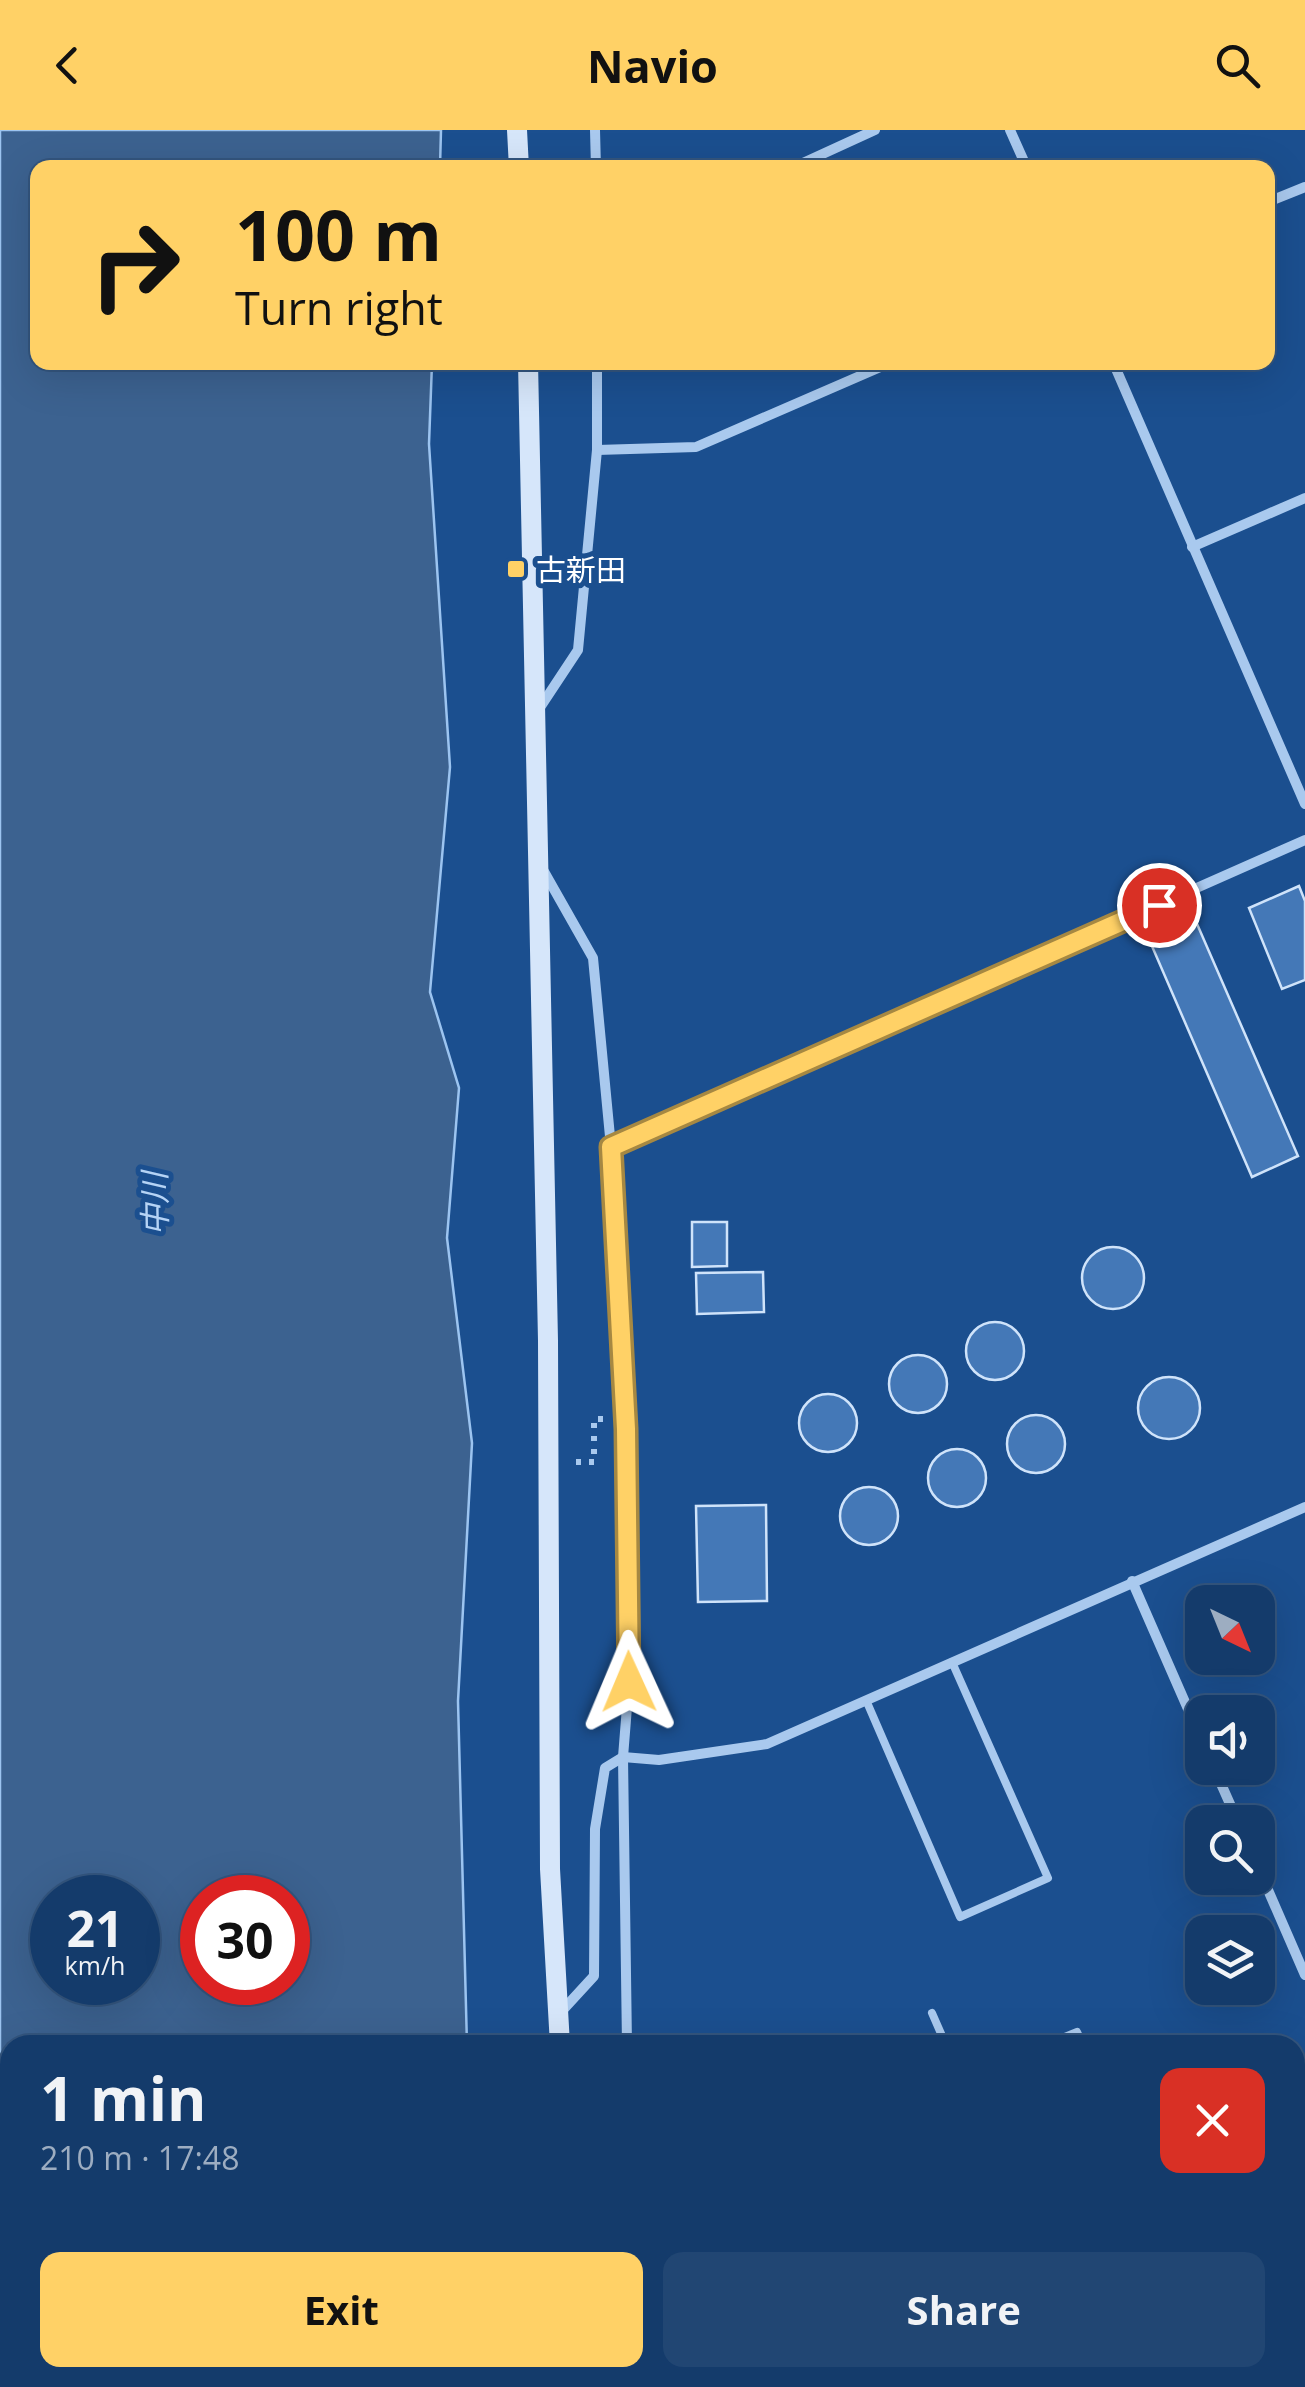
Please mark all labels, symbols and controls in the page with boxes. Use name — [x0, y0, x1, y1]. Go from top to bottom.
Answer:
text: Navio — [587, 35, 718, 96]
icon: back — [40, 38, 95, 93]
icon: search — [1210, 38, 1265, 93]
text: 100 m — [235, 186, 442, 282]
icon: right — [70, 200, 200, 330]
text: Turn right — [235, 277, 443, 338]
place label: 古新田 — [536, 549, 626, 590]
marker: 古新田 — [505, 558, 527, 580]
pin — [1117, 863, 1202, 948]
icon: arrive — [1132, 878, 1187, 933]
water label: 中川 — [132, 1169, 176, 1236]
north arrow — [1185, 1585, 1275, 1675]
map controls — [1185, 1585, 1275, 2005]
position arrow — [577, 1630, 681, 1734]
button: sound — [1185, 1695, 1275, 1785]
button: search — [1185, 1805, 1275, 1895]
speed limit sign: 30 — [180, 1875, 310, 2005]
text: 21 — [66, 1894, 124, 1962]
button: layers — [1185, 1915, 1275, 2005]
text: km/h — [65, 1948, 125, 1982]
text: 1 min — [40, 2057, 207, 2139]
button: close — [1160, 2068, 1265, 2173]
text: 210 m · 17:48 — [40, 2136, 239, 2179]
button: Exit — [40, 2252, 643, 2367]
button: Share — [663, 2252, 1265, 2367]

